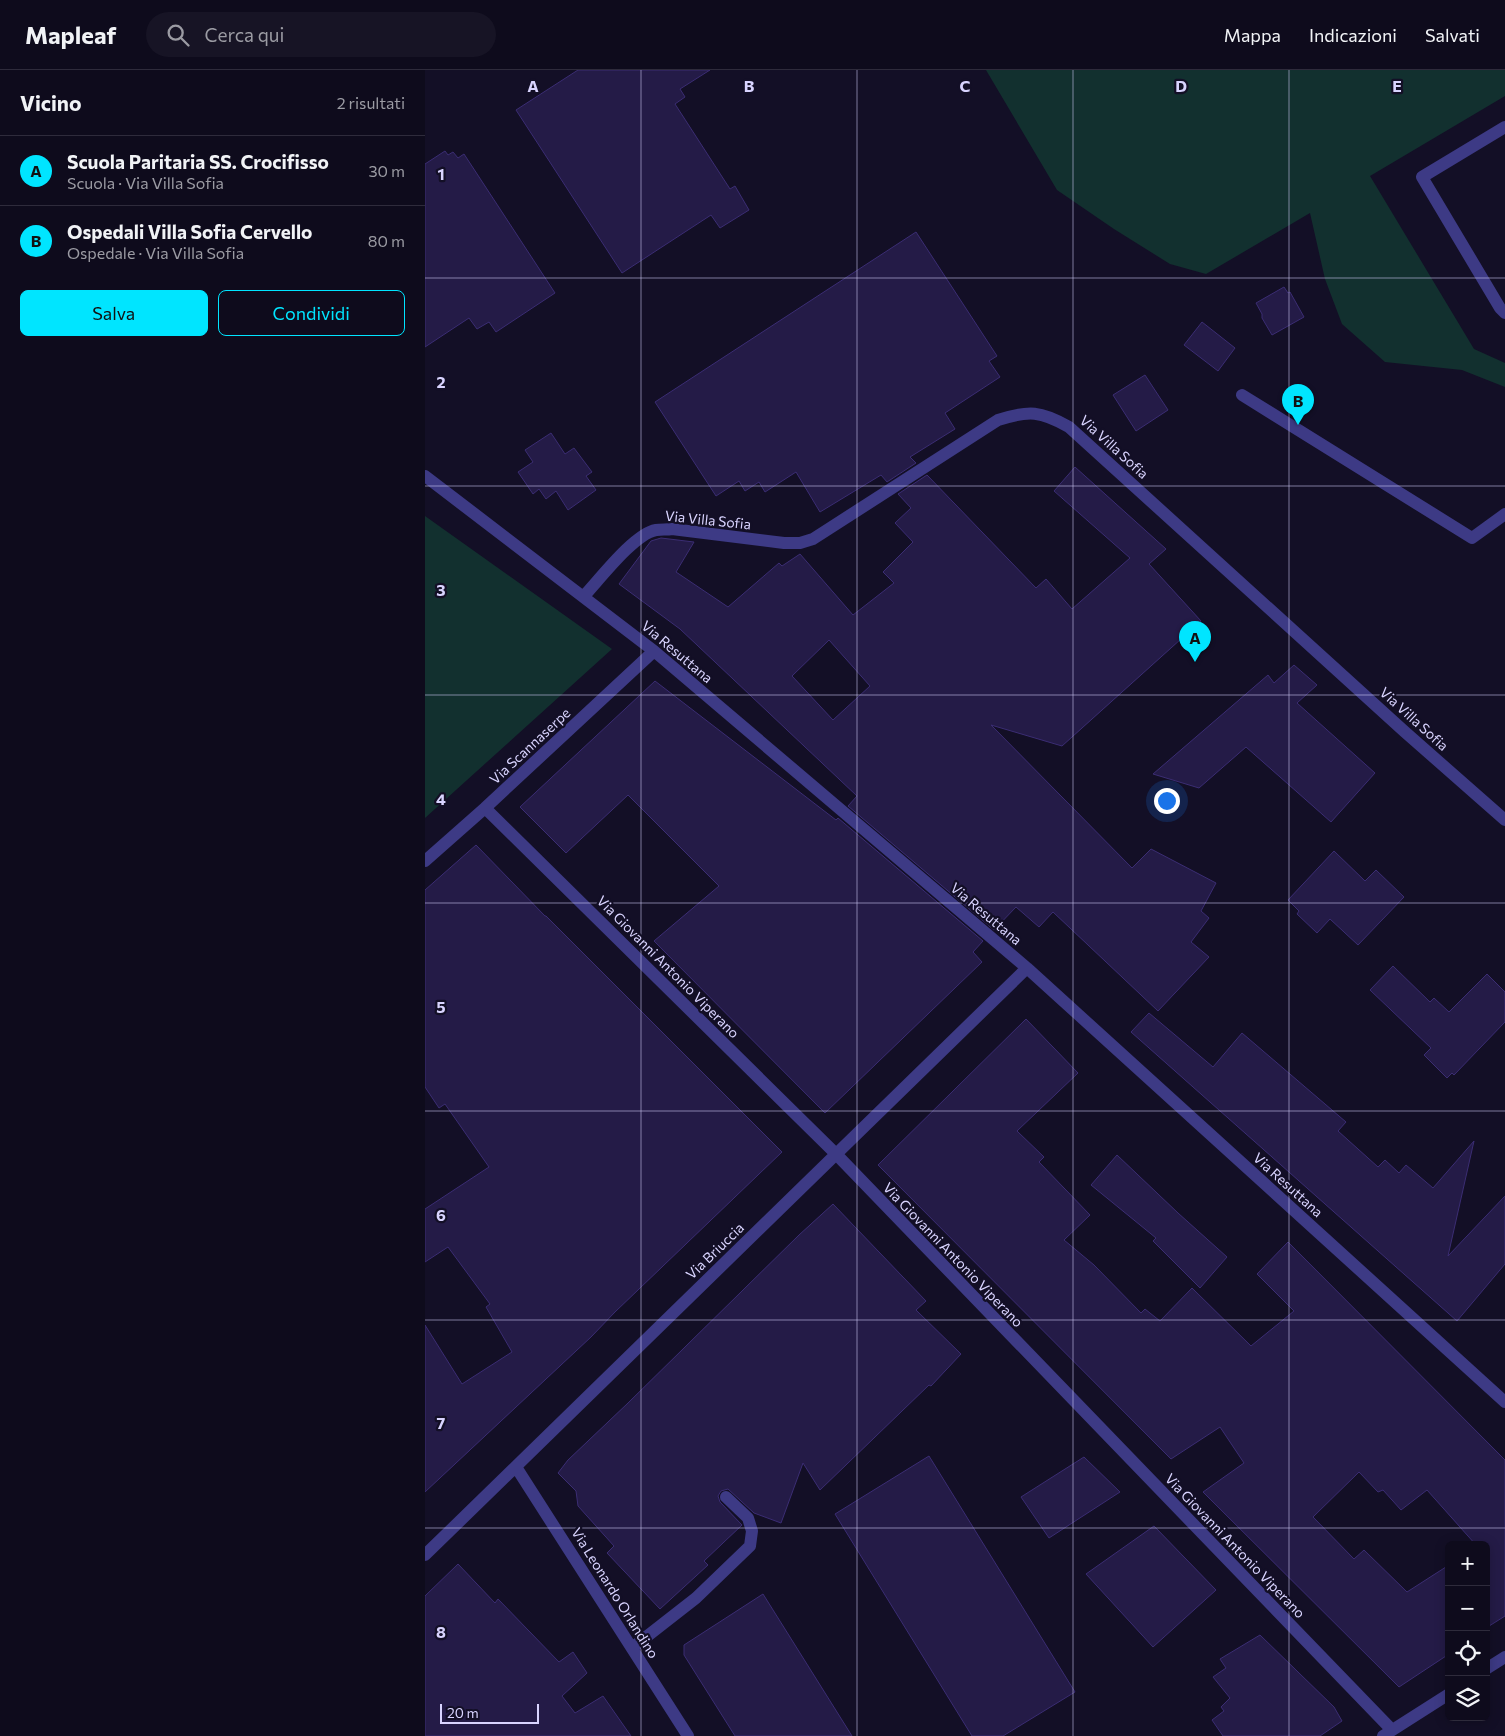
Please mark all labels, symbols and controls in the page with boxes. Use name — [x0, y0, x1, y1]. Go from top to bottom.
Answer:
search box — [146, 12, 496, 57]
text: Mapleaf — [25, 20, 116, 49]
icon: search — [164, 21, 192, 49]
text: Cerca qui — [204, 23, 284, 46]
text: Mappa — [1224, 24, 1281, 46]
text: Indicazioni — [1309, 24, 1397, 46]
text: Salvati — [1425, 24, 1480, 46]
text: A — [527, 76, 539, 95]
text: B — [744, 76, 755, 95]
text: C — [960, 76, 971, 95]
text: D — [1175, 76, 1187, 95]
text: E — [1392, 76, 1402, 95]
text: Vicino — [20, 90, 81, 115]
text: 2 risultati — [337, 93, 405, 112]
text: Scuola Paritaria SS. Crocifisso — [67, 150, 329, 173]
text: A — [30, 161, 42, 180]
text: 30 m — [368, 161, 405, 180]
text: 1 — [437, 164, 445, 183]
text: Scuola · Via Villa Sofia — [67, 173, 224, 192]
text: Ospedali Villa Sofia Cervello — [67, 220, 312, 243]
text: B — [31, 231, 41, 250]
text: 80 m — [368, 231, 405, 250]
text: Ospedale · Via Villa Sofia — [67, 243, 244, 262]
button: Salva — [20, 290, 208, 336]
button: Condividi — [218, 290, 405, 336]
text: 2 — [436, 372, 446, 391]
pin: B — [1282, 384, 1314, 425]
street label: Via Villa Sofia — [1077, 411, 1152, 482]
street label: Via Villa Sofia — [664, 507, 752, 532]
text: 3 — [436, 580, 446, 599]
street label: Via Resuttana — [638, 617, 716, 686]
pin: A — [1179, 621, 1211, 662]
street label: Via Villa Sofia — [1377, 683, 1452, 754]
street label: Via Scannaserpe — [486, 704, 574, 787]
your location — [1154, 788, 1180, 814]
text: 4 — [436, 789, 446, 808]
street label: Via Resuttana — [947, 879, 1025, 948]
street label: Via Giovanni Antonio Viperano — [594, 892, 743, 1041]
text: 5 — [436, 997, 446, 1016]
street label: Via Resuttana — [1250, 1149, 1327, 1220]
street label: Via Giovanni Antonio Viperano — [880, 1179, 1027, 1330]
text: 6 — [436, 1205, 446, 1224]
street label: Via Briuccia — [682, 1219, 747, 1282]
text: 7 — [437, 1413, 446, 1432]
street label: Via Giovanni Antonio Viperano — [1162, 1470, 1309, 1621]
street label: Via Leonardo Orlandino — [568, 1524, 663, 1661]
map controls — [1445, 1541, 1490, 1721]
button: + — [1445, 1541, 1490, 1586]
button: − — [1445, 1586, 1490, 1631]
text: 8 — [436, 1622, 446, 1641]
button: locate — [1445, 1631, 1490, 1676]
button: layers — [1445, 1676, 1490, 1721]
scale bar — [440, 1701, 539, 1724]
text: 20 m — [447, 1704, 479, 1721]

